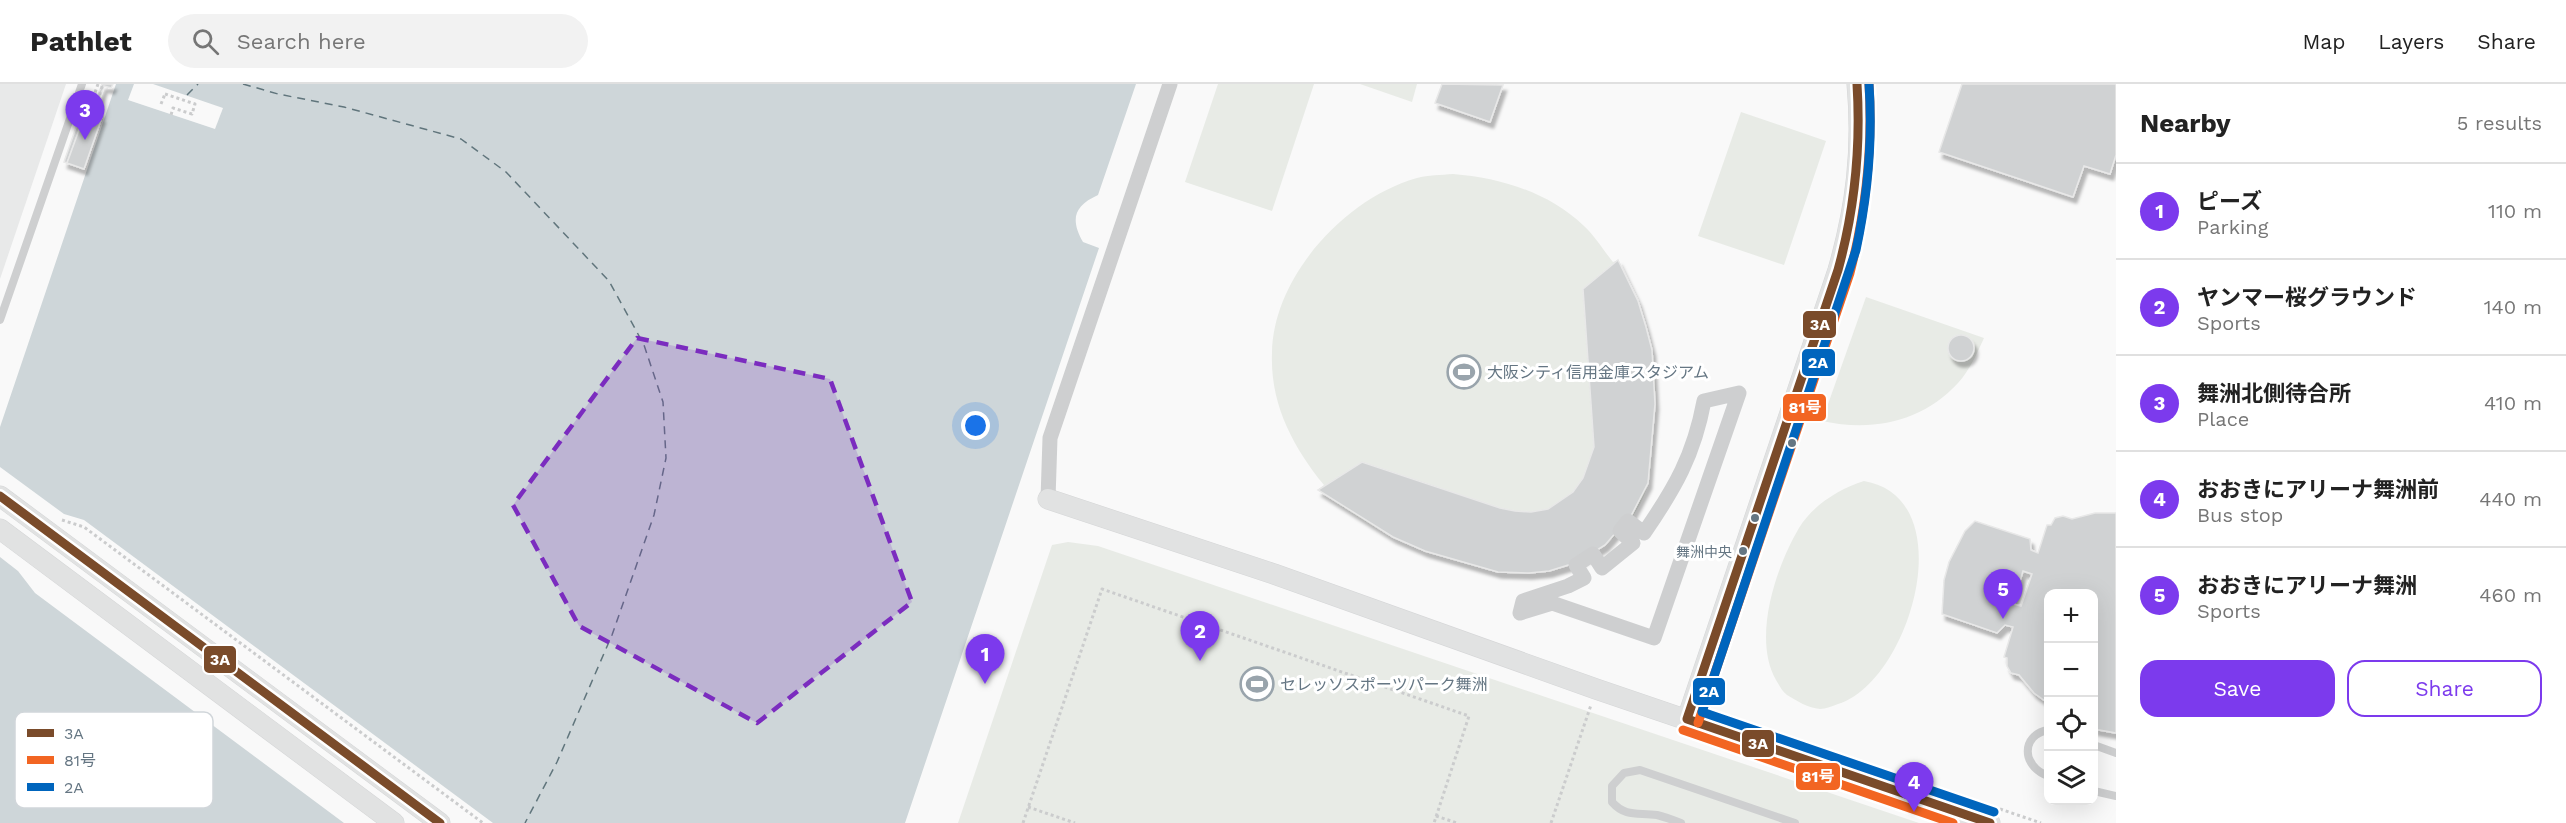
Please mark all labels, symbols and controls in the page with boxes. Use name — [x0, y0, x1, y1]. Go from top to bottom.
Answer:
search box — [168, 14, 588, 68]
text: Pathlet — [30, 25, 132, 58]
icon: search — [189, 25, 222, 58]
text: Search here — [237, 29, 366, 54]
text: Map — [2302, 29, 2345, 54]
text: Layers — [2378, 29, 2444, 54]
text: Share — [2477, 29, 2536, 54]
pin: 3 — [66, 91, 104, 140]
text: Nearby — [2140, 108, 2231, 138]
text: 5 results — [2457, 111, 2542, 135]
text: ピーズ — [2197, 189, 2262, 214]
text: 1 — [2155, 199, 2164, 223]
text: 110 m — [2488, 199, 2542, 223]
text: Parking — [2197, 215, 2268, 239]
text: ヤンマー桜グラウンド — [2197, 285, 2417, 310]
text: 2 — [2154, 295, 2165, 319]
text: 140 m — [2484, 295, 2542, 319]
line badge: 3A — [1802, 310, 1837, 339]
text: Sports — [2197, 311, 2261, 335]
text: 3A — [1810, 315, 1830, 334]
line badge: 2A — [1801, 348, 1836, 377]
text: 2A — [1808, 353, 1828, 372]
sports icon: 大阪シティ信用金庫スタジアム — [1446, 354, 1482, 390]
place label: 大阪シティ信用金庫スタジアム — [1487, 363, 1709, 382]
text: 舞洲北側待合所 — [2197, 381, 2351, 406]
text: 3 — [2154, 391, 2165, 415]
text: 410 m — [2484, 391, 2542, 415]
line badge: 81号 — [1782, 393, 1827, 422]
text: 81号 — [1789, 398, 1821, 417]
text: Place — [2197, 407, 2249, 431]
your location — [961, 411, 990, 440]
unlabelled marker — [1786, 437, 1798, 449]
text: おおきにアリーナ舞洲前 — [2197, 477, 2439, 502]
text: 4 — [2153, 487, 2166, 511]
text: 440 m — [2479, 487, 2542, 511]
text: Bus stop — [2197, 503, 2283, 527]
unlabelled marker — [1749, 512, 1761, 524]
place label: 舞洲中央 — [1676, 544, 1732, 560]
marker: 舞洲中央 — [1737, 545, 1749, 557]
pin: 5 — [1984, 570, 2022, 619]
text: おおきにアリーナ舞洲 — [2197, 573, 2417, 598]
text: 5 — [2154, 583, 2165, 607]
text: 460 m — [2479, 583, 2542, 607]
map controls — [2044, 589, 2098, 805]
button: + — [2044, 589, 2098, 643]
text: Sports — [2197, 599, 2261, 623]
pin: 2 — [1180, 612, 1220, 661]
pin: 1 — [966, 634, 1004, 684]
button: − — [2044, 643, 2098, 697]
line badge: 3A — [203, 645, 237, 674]
text: 3A — [210, 650, 230, 669]
button: Save — [2140, 660, 2335, 717]
button: Share — [2347, 660, 2542, 717]
sports icon: セレッソスポーツパーク舞洲 — [1239, 666, 1275, 702]
place label: セレッソスポーツパーク舞洲 — [1280, 675, 1488, 694]
line badge: 2A — [1692, 677, 1726, 706]
text: 2A — [1699, 682, 1719, 701]
button: locate — [2044, 697, 2098, 751]
legend — [15, 712, 213, 808]
text: 3A — [64, 724, 84, 743]
line badge: 3A — [1741, 729, 1775, 758]
text: 3A — [1748, 734, 1768, 753]
text: 81号 — [64, 751, 96, 770]
button: layers — [2044, 751, 2098, 805]
line badge: 81号 — [1795, 762, 1841, 791]
pin: 4 — [1894, 762, 1934, 812]
text: 81号 — [1802, 767, 1834, 786]
text: 2A — [64, 778, 84, 797]

